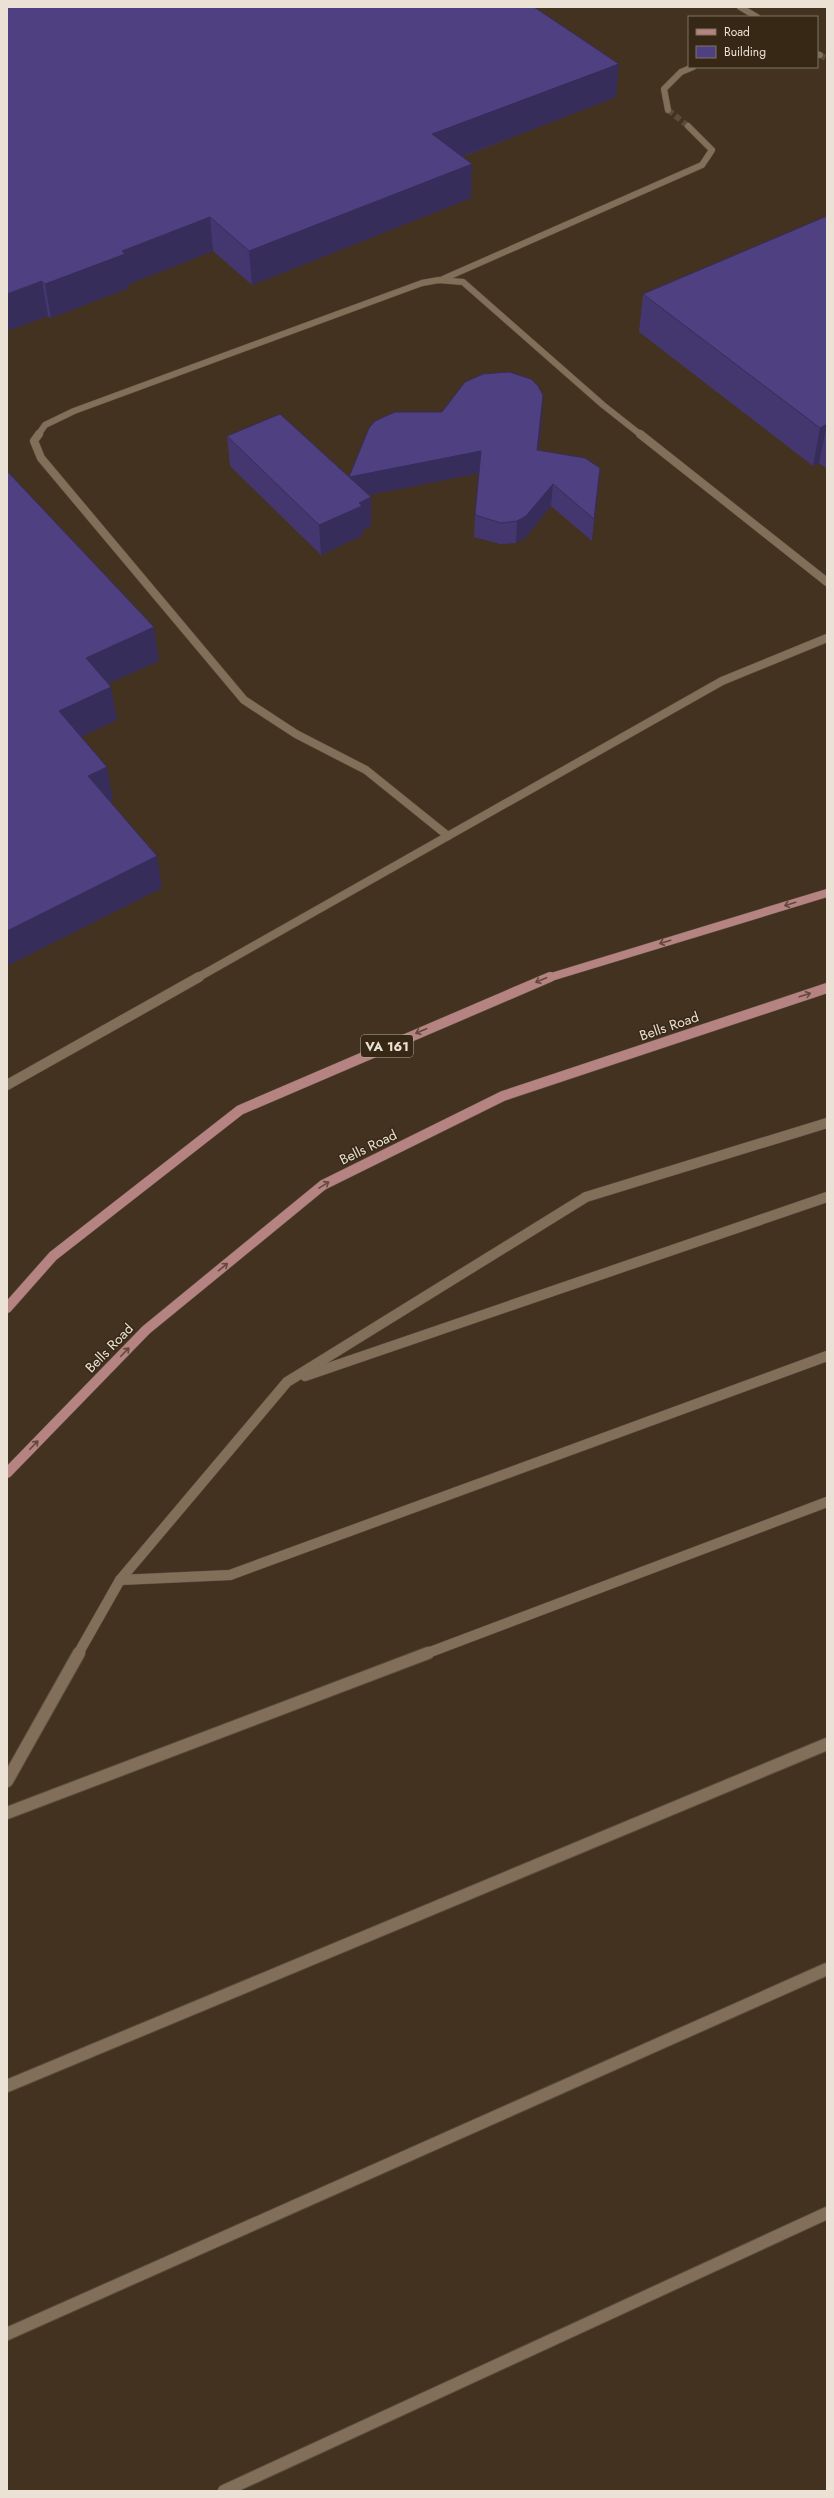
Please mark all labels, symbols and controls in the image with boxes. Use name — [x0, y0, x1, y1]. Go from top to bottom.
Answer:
legend — [688, 16, 818, 68]
text: Road — [724, 23, 750, 41]
text: Building — [724, 43, 766, 61]
one-way arrow — [783, 901, 796, 908]
one-way arrow — [659, 939, 672, 946]
one-way arrow — [535, 977, 547, 984]
one-way arrow — [798, 991, 811, 998]
street label: Bells Road — [637, 1007, 701, 1045]
one-way arrow — [416, 1028, 428, 1035]
road number: VA 161 — [361, 1035, 413, 1057]
street label: Bells Road — [336, 1125, 400, 1169]
one-way arrow — [318, 1181, 329, 1189]
one-way arrow — [217, 1263, 228, 1271]
street label: Bells Road — [80, 1319, 138, 1377]
one-way arrow — [120, 1347, 130, 1357]
one-way arrow — [29, 1441, 38, 1451]

